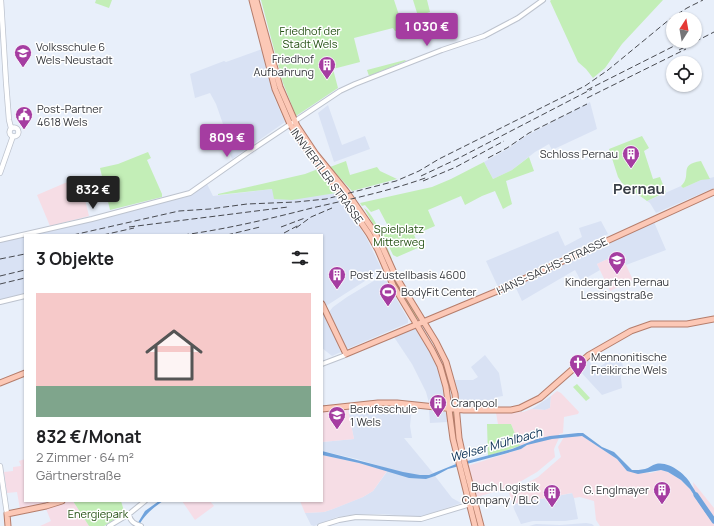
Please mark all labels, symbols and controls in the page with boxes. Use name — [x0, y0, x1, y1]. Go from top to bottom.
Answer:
north arrow — [666, 12, 702, 48]
map controls — [666, 12, 702, 92]
pin: 1 030 € — [390, 13, 464, 47]
text: 1 030 € — [405, 17, 449, 35]
park label: Friedhof der Stadt Wels — [279, 23, 341, 51]
place label: Volksschule 6 Wels-Neustadt — [36, 39, 113, 67]
school or university icon: Volksschule 6 Wels-Neustadt — [13, 43, 33, 68]
place label: Friedhof Aufbahrung — [254, 51, 314, 79]
building icon: Friedhof Aufbahrung — [317, 55, 337, 80]
button: locate — [666, 56, 702, 92]
place label: Post-Partner 4618 Wels — [37, 101, 103, 129]
public building icon: Post-Partner 4618 Wels — [14, 105, 34, 130]
pin: 809 € — [199, 124, 255, 158]
street label: INNVIERTLER STRASSE — [288, 125, 367, 226]
text: 809 € — [209, 128, 245, 146]
building icon: Schloss Pernau — [621, 144, 641, 169]
place label: Schloss Pernau — [540, 146, 618, 161]
pin: 832 € — [65, 176, 121, 210]
district label: Pernau — [613, 178, 665, 199]
text: 832 € — [76, 180, 110, 198]
park label: Spielplatz Mitterweg — [373, 221, 425, 249]
street label: HANS-SACHS-STRASSE — [494, 233, 610, 298]
text: 3 Objekte — [36, 247, 114, 270]
icon: filters — [289, 247, 311, 269]
school or university icon: Kindergarten Pernau Lessingstraße — [607, 250, 627, 275]
building icon: Post Zustellbasis 4600 — [327, 265, 347, 290]
place label: Post Zustellbasis 4600 — [350, 267, 466, 282]
place label: Kindergarten Pernau Lessingstraße — [565, 274, 669, 302]
sports icon: BodyFit Center — [378, 282, 398, 307]
place label: BodyFit Center — [401, 284, 477, 299]
icon: home — [138, 319, 210, 391]
place label: Mennonitische Freikirche Wels — [591, 349, 668, 377]
church icon: Mennonitische Freikirche Wels — [568, 353, 588, 378]
building icon: Cranpool — [428, 393, 448, 418]
place label: Cranpool — [451, 395, 497, 410]
place label: Berufsschule 1 Wels — [350, 401, 418, 429]
school or university icon: Berufsschule 1 Wels — [327, 405, 347, 430]
water label: Welser Mühlbach — [448, 423, 545, 466]
text: 832 €/Monat — [36, 425, 142, 448]
text: 2 Zimmer · 64 m² — [36, 448, 134, 466]
text: Gärtnerstraße — [36, 466, 121, 484]
place label: Buch Logistik Company / BLC — [462, 479, 540, 507]
building icon: G. Englmayer — [652, 480, 672, 505]
place label: G. Englmayer — [584, 482, 649, 497]
building icon: Buch Logistik Company / BLC — [542, 483, 562, 508]
park label: Energiepark — [68, 506, 129, 521]

